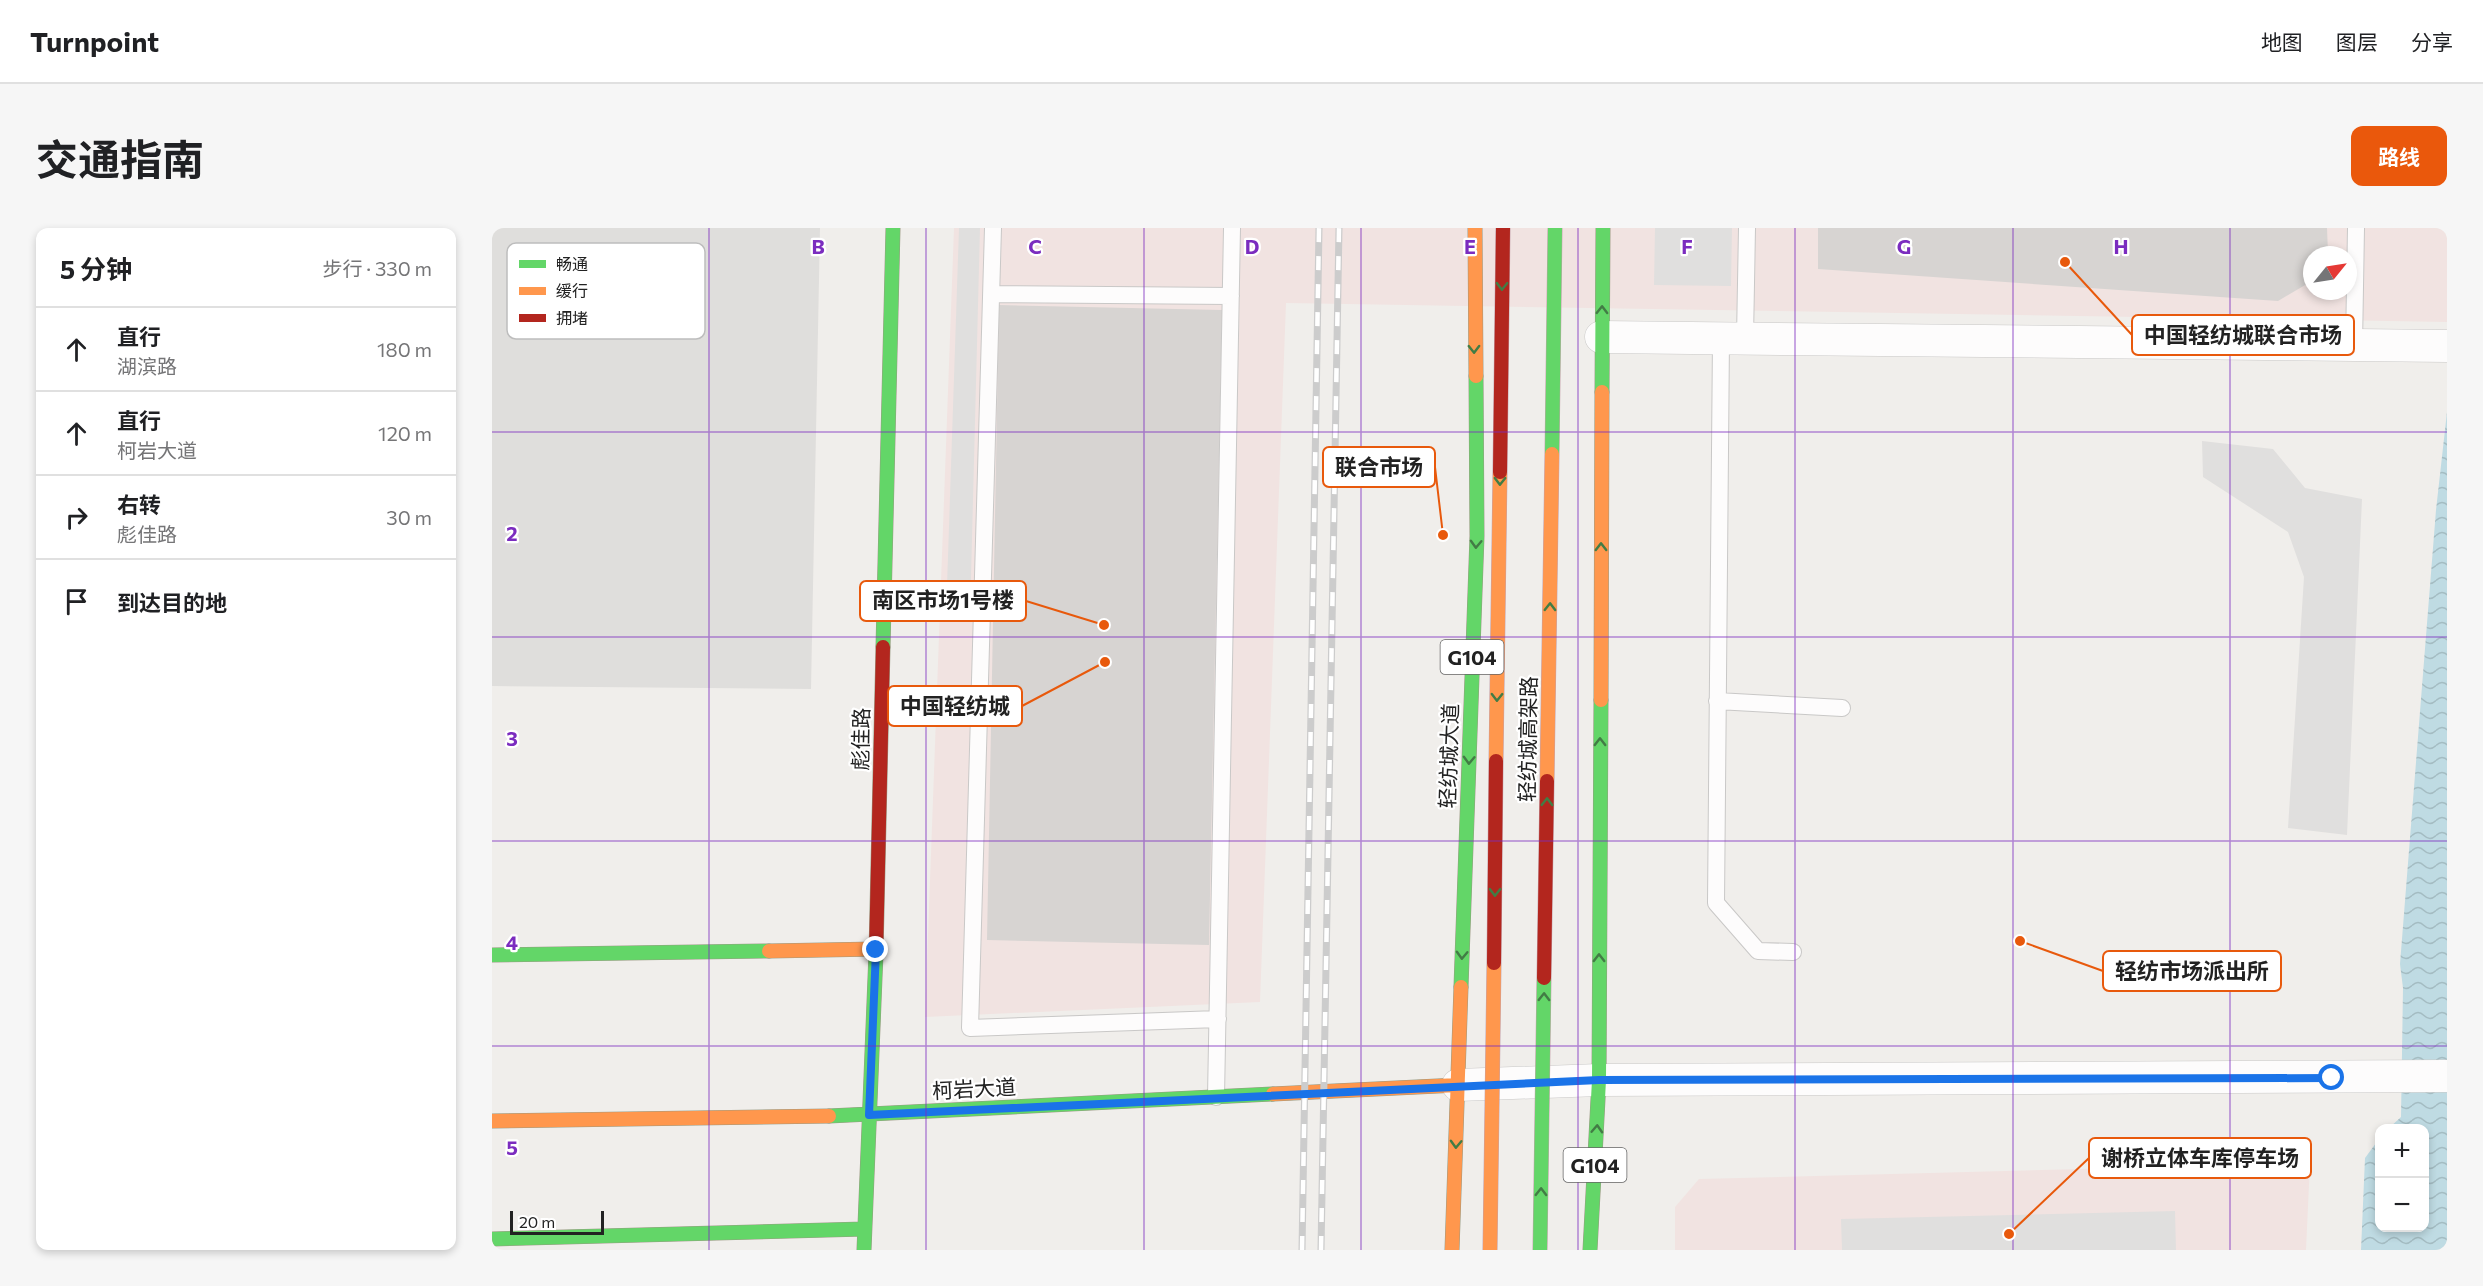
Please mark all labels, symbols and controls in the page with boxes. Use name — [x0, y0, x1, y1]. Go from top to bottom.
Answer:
text: Turnpoint — [30, 24, 159, 58]
text: 地图 — [2261, 29, 2303, 54]
text: 图层 — [2336, 29, 2378, 54]
text: 分享 — [2411, 29, 2453, 54]
button: 路线 — [2351, 126, 2447, 186]
text: 交通指南 — [36, 132, 204, 184]
text: B — [811, 234, 825, 258]
text: C — [1028, 234, 1042, 258]
text: D — [1245, 234, 1259, 258]
text: E — [1464, 234, 1476, 258]
text: F — [1681, 234, 1693, 258]
text: G — [1897, 234, 1911, 258]
text: H — [2114, 234, 2129, 258]
legend — [507, 243, 705, 339]
north arrow — [2303, 246, 2357, 300]
text: 5 分钟 — [60, 253, 132, 284]
text: 畅通 — [556, 254, 588, 273]
text: 步行 · 330 m — [323, 256, 432, 280]
text: 缓行 — [556, 281, 588, 300]
one-way arrow — [1496, 282, 1509, 291]
one-way arrow — [1596, 306, 1608, 315]
text: 拥堵 — [556, 308, 588, 327]
callout: 中国轻纺城联合市场 — [2132, 315, 2354, 355]
text: 中国轻纺城联合市场 — [2144, 321, 2342, 348]
text: 直行 — [117, 323, 161, 350]
icon: ahead — [60, 333, 93, 366]
text: 180 m — [377, 337, 432, 361]
one-way arrow — [1468, 345, 1480, 354]
text: 湖滨路 — [117, 354, 177, 378]
text: 直行 — [117, 407, 161, 434]
icon: ahead — [60, 417, 93, 450]
text: 120 m — [378, 421, 432, 445]
text: 柯岩大道 — [117, 438, 197, 462]
callout: 联合市场 — [1323, 447, 1435, 487]
text: 联合市场 — [1335, 453, 1423, 480]
one-way arrow — [1494, 477, 1506, 486]
text: 右转 — [117, 491, 161, 518]
icon: right — [60, 501, 93, 534]
text: 30 m — [386, 505, 432, 529]
text: 2 — [506, 521, 518, 545]
text: 彪佳路 — [117, 522, 177, 546]
one-way arrow — [1470, 540, 1483, 549]
one-way arrow — [1595, 543, 1607, 552]
callout: 南区市场1号楼 — [860, 581, 1026, 621]
icon: arrive — [60, 585, 93, 618]
text: 南区市场1号楼 — [872, 586, 1014, 613]
text: 到达目的地 — [117, 589, 227, 616]
one-way arrow — [1543, 602, 1556, 611]
road number: G104 — [1440, 640, 1504, 674]
street label: 轻纺城高架路 — [1513, 676, 1541, 802]
callout: 中国轻纺城 — [888, 686, 1022, 726]
text: 中国轻纺城 — [900, 692, 1010, 719]
one-way arrow — [1491, 693, 1503, 702]
street label: 轻纺城大道 — [1434, 703, 1462, 809]
street label: 彪佳路 — [847, 707, 873, 771]
text: 3 — [506, 726, 518, 750]
one-way arrow — [1594, 738, 1606, 747]
one-way arrow — [1463, 756, 1475, 765]
one-way arrow — [1541, 797, 1553, 806]
one-way arrow — [1488, 888, 1501, 897]
text: 4 — [506, 930, 518, 954]
route end — [862, 936, 888, 962]
one-way arrow — [1456, 951, 1469, 960]
callout: 轻纺市场派出所 — [2103, 951, 2281, 991]
one-way arrow — [1593, 954, 1606, 963]
text: 轻纺市场派出所 — [2115, 957, 2269, 984]
one-way arrow — [1538, 992, 1550, 1001]
route start — [2318, 1064, 2344, 1090]
street label: 柯岩大道 — [931, 1073, 1017, 1103]
one-way arrow — [1590, 1124, 1603, 1133]
map controls — [2375, 1124, 2429, 1232]
button: + — [2375, 1124, 2429, 1178]
text: 5 — [506, 1135, 518, 1159]
callout: 谢桥立体车库停车场 — [2089, 1138, 2311, 1178]
one-way arrow — [1449, 1139, 1462, 1148]
text: 谢桥立体车库停车场 — [2101, 1144, 2299, 1171]
road number: G104 — [1564, 1148, 1626, 1182]
button: − — [2375, 1178, 2429, 1232]
one-way arrow — [1535, 1187, 1547, 1196]
scale bar — [510, 1208, 604, 1236]
text: 20 m — [519, 1212, 555, 1231]

